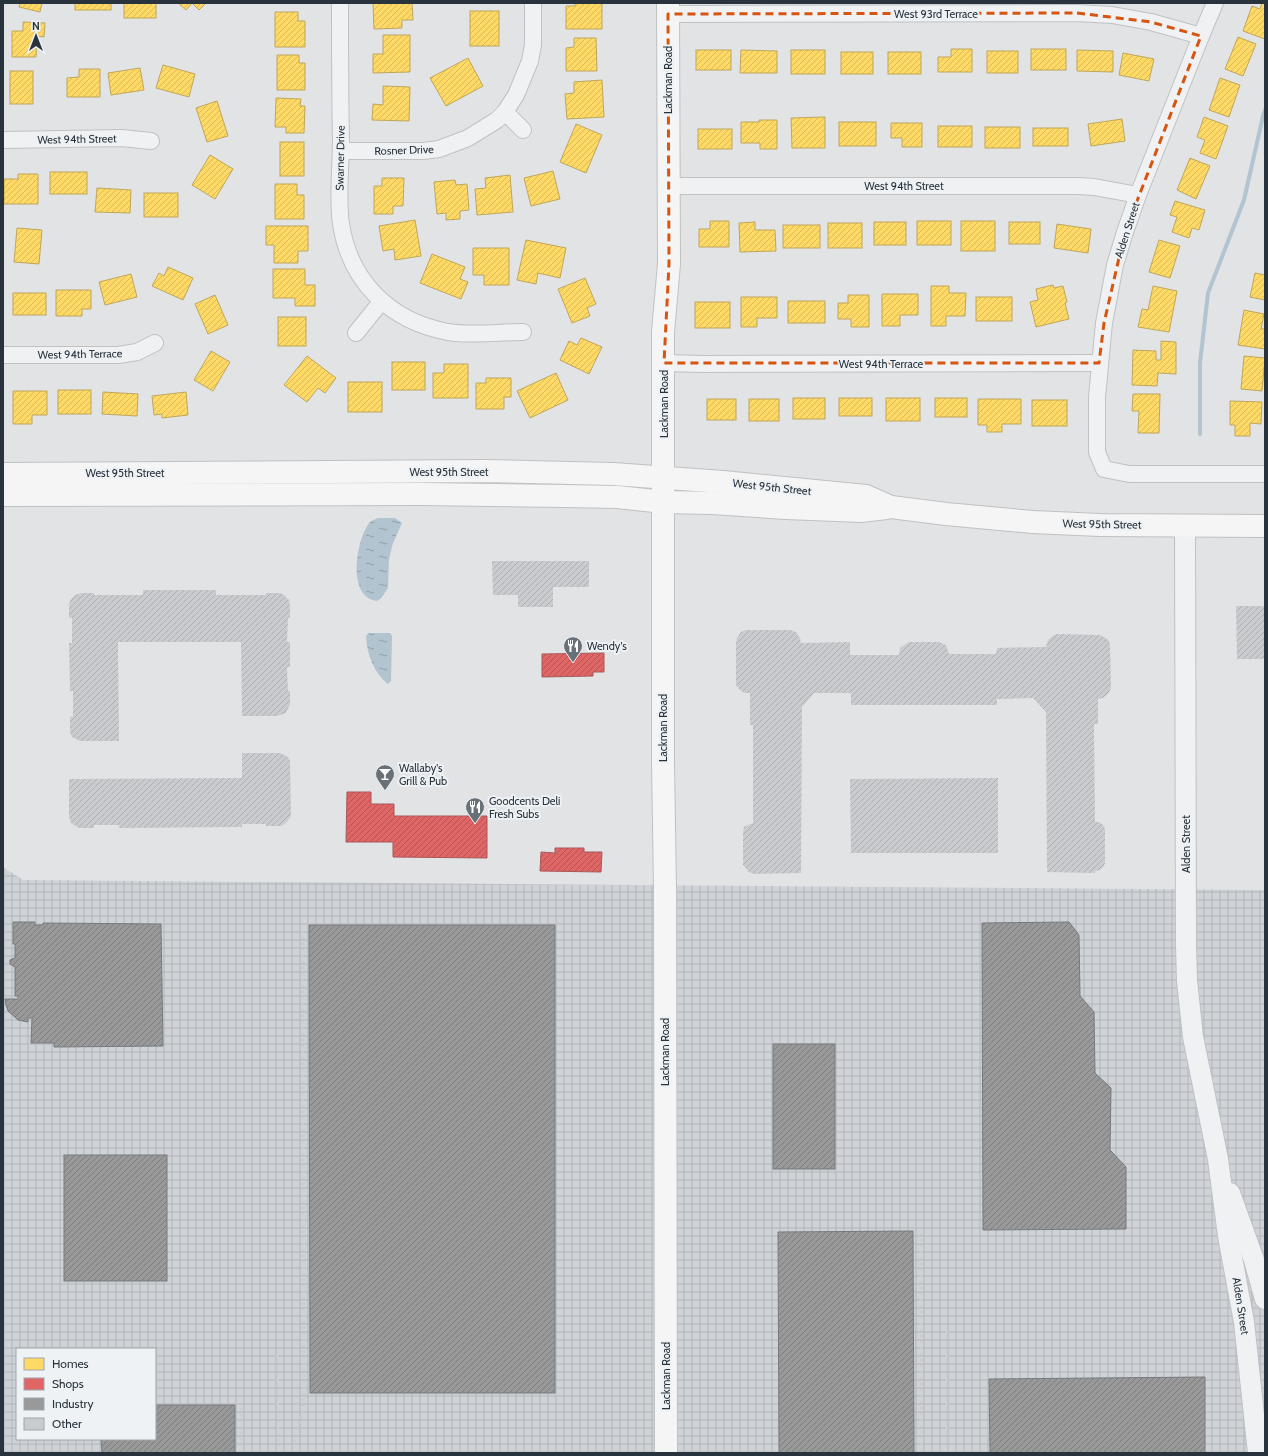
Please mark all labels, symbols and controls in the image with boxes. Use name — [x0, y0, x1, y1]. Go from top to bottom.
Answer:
street label: West 93rd Terrace — [894, 7, 978, 21]
north arrow — [16, 16, 56, 56]
text: N — [32, 19, 40, 33]
street label: Lackman Road — [661, 46, 675, 114]
street label: Swarner Drive — [332, 125, 348, 191]
street label: West 94th Street — [37, 131, 117, 147]
street label: Rosner Drive — [374, 142, 434, 158]
street label: West 94th Street — [864, 179, 944, 193]
street label: Alden Street — [1111, 200, 1143, 260]
street label: West 94th Terrace — [38, 346, 123, 362]
street label: West 94th Terrace — [839, 357, 924, 371]
street label: Lackman Road — [657, 370, 671, 438]
street label: West 95th Street — [410, 465, 489, 479]
street label: West 95th Street — [86, 466, 165, 480]
street label: West 95th Street — [732, 476, 812, 498]
street label: West 95th Street — [1062, 516, 1142, 532]
restaurant icon: Wendy's — [562, 635, 584, 663]
place label: Wendy's — [587, 639, 627, 653]
street label: Lackman Road — [656, 694, 670, 762]
place label: Wallaby's Grill & Pub — [399, 761, 447, 788]
bar icon: Wallaby's Grill & Pub — [374, 763, 396, 791]
place label: Goodcents Deli Fresh Subs — [489, 794, 560, 821]
restaurant icon: Goodcents Deli Fresh Subs — [464, 796, 486, 824]
street label: Alden Street — [1179, 815, 1193, 873]
street label: Lackman Road — [658, 1018, 672, 1086]
street label: Alden Street — [1230, 1276, 1252, 1336]
street label: Lackman Road — [659, 1342, 673, 1410]
legend — [16, 1348, 156, 1440]
text: Homes — [52, 1356, 89, 1371]
text: Shops — [52, 1376, 84, 1391]
text: Industry — [52, 1396, 93, 1411]
text: Other — [52, 1416, 82, 1431]

